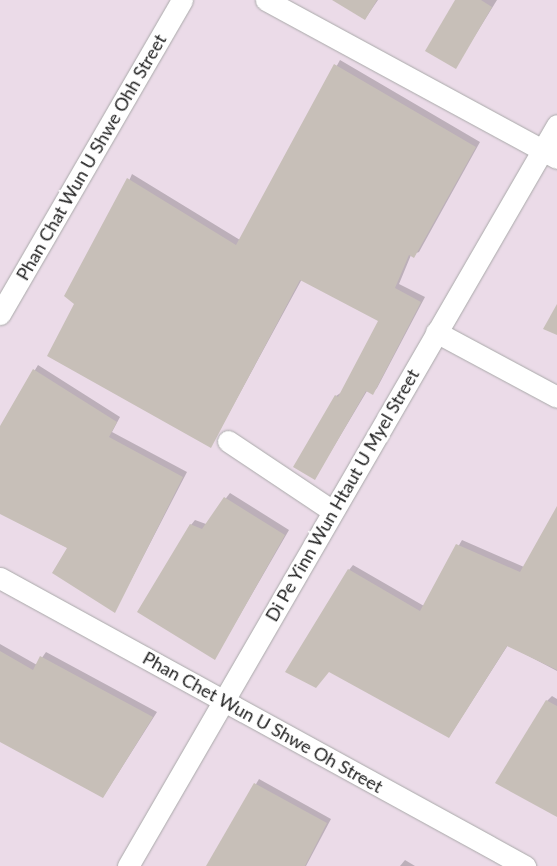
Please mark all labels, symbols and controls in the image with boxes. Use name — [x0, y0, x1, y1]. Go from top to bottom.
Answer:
street label: Phan Chat Wun U Shwe Ohh Street — [11, 30, 171, 284]
street label: Di Pe Yinn Wun Htaut U Myel Street — [260, 365, 424, 625]
street label: Phan Chet Wun U Shwe Oh Street — [139, 647, 387, 797]

